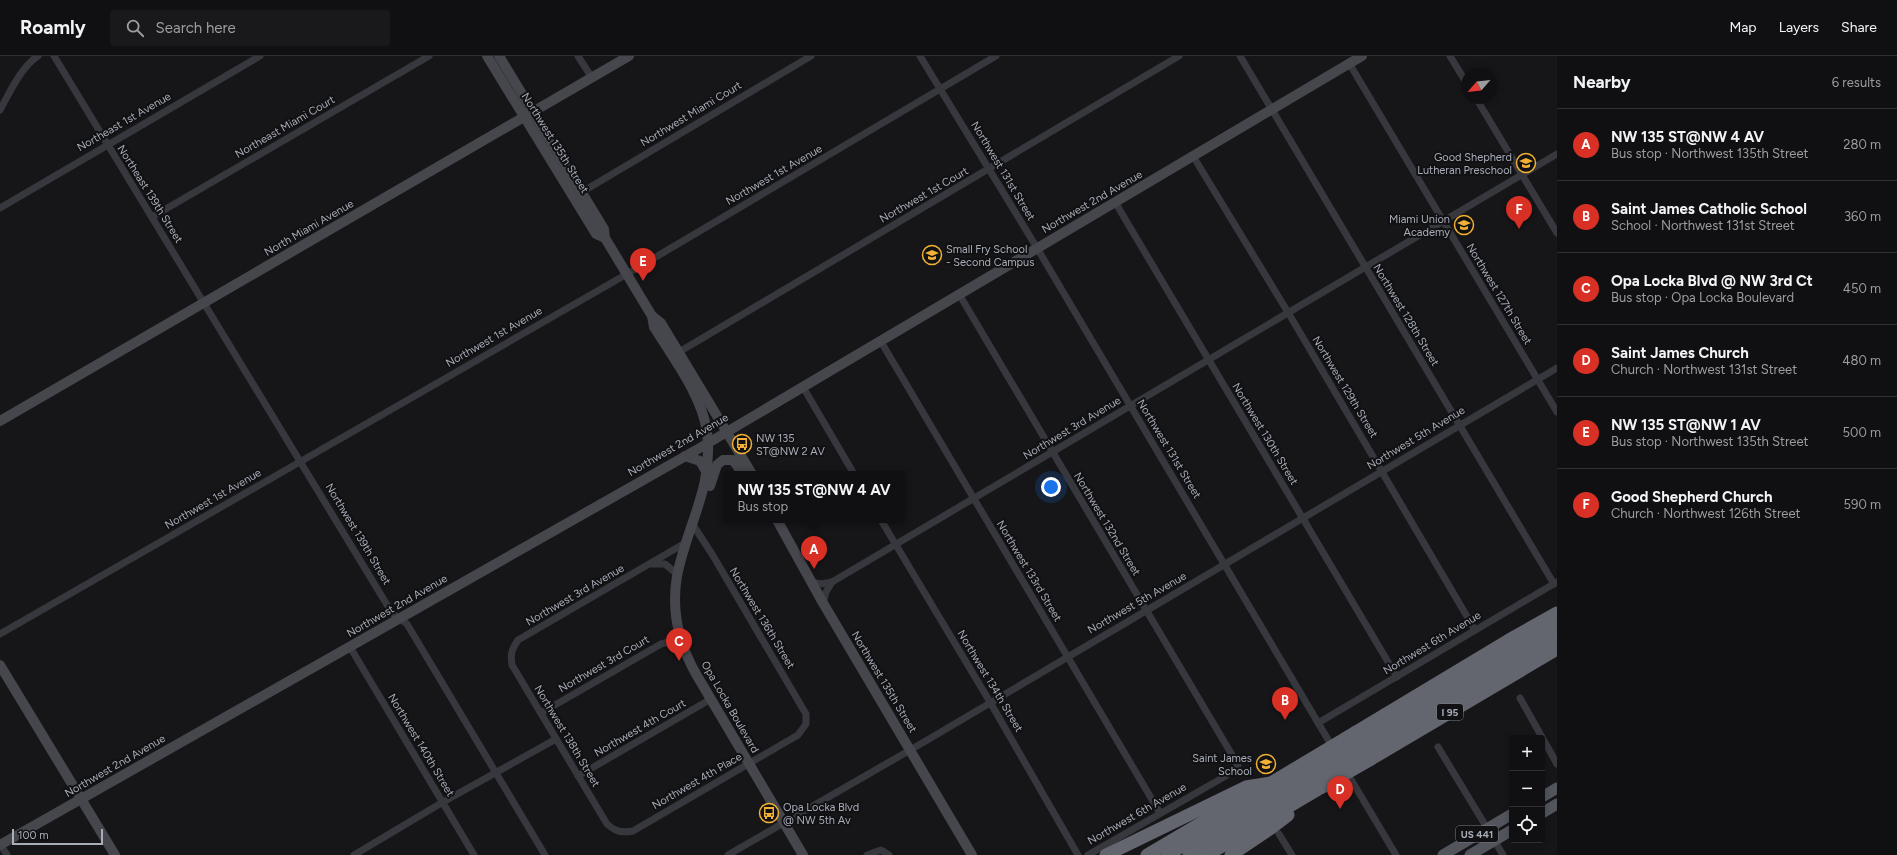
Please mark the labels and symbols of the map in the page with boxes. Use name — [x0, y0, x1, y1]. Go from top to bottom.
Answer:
north arrow — [1461, 68, 1497, 104]
street label: Northwest Miami Court — [638, 79, 744, 149]
street label: Northeast 1st Avenue — [75, 90, 173, 154]
street label: Northwest 135th Street — [519, 90, 591, 196]
street label: Northeast Miami Court — [233, 93, 337, 161]
street label: Northwest 131st Street — [968, 119, 1038, 223]
street label: Northwest 1st Avenue — [724, 142, 824, 208]
street label: Northeast 139th Street — [115, 143, 185, 245]
place label: Good Shepherd Lutheran Preschool — [1417, 151, 1512, 177]
school or university icon: Good Shepherd Lutheran Preschool — [1515, 152, 1537, 174]
street label: Northwest 1st Court — [877, 164, 971, 226]
street label: Northwest 2nd Avenue — [1039, 168, 1145, 236]
pin: F — [1506, 196, 1532, 229]
street label: North Miami Avenue — [262, 197, 356, 259]
place label: Miami Union Academy — [1389, 213, 1450, 239]
school or university icon: Miami Union Academy — [1453, 214, 1475, 236]
street label: Northwest 127th Street — [1464, 241, 1534, 347]
place label: Small Fry School - Second Campus — [946, 243, 1034, 269]
school or university icon: Small Fry School - Second Campus — [921, 244, 943, 266]
pin: E — [630, 248, 656, 281]
street label: Northwest 128th Street — [1370, 262, 1442, 368]
street label: Northwest 1st Avenue — [444, 304, 544, 370]
street label: Northwest 129th Street — [1310, 334, 1380, 440]
street label: Northwest 130th Street — [1229, 381, 1301, 487]
street label: Northwest 3rd Avenue — [1021, 394, 1123, 462]
street label: Northwest 131st Street — [1134, 397, 1204, 501]
street label: Northwest 5th Avenue — [1365, 404, 1467, 472]
street label: Northwest 2nd Avenue — [625, 411, 731, 479]
place label: NW 135 ST@NW 2 AV — [756, 432, 825, 458]
bus stop icon: NW 135 ST@NW 2 AV — [731, 433, 753, 455]
street label: Northwest 1st Avenue — [163, 466, 263, 532]
street label: Northwest 132nd Street — [1071, 470, 1143, 578]
your location — [1041, 477, 1061, 497]
street label: Northwest 139th Street — [323, 481, 393, 587]
street label: Northwest 133rd Street — [994, 518, 1064, 624]
pin: A — [801, 536, 827, 569]
street label: Northwest 3rd Avenue — [524, 562, 626, 628]
street label: Northwest 136th Street — [727, 565, 797, 671]
street label: Northwest 5th Avenue — [1085, 569, 1189, 637]
street label: Northwest 2nd Avenue — [344, 572, 450, 640]
street label: Northwest 6th Avenue — [1381, 609, 1483, 677]
pin: C — [666, 628, 692, 661]
street label: Northwest 134th Street — [954, 628, 1026, 734]
street label: Northwest 135th Street — [849, 629, 919, 735]
street label: Northwest 3rd Court — [556, 633, 652, 695]
street label: Opa Locka Boulevard — [698, 659, 762, 755]
street label: Northwest 138th Street — [531, 683, 603, 789]
pin: B — [1272, 687, 1298, 720]
street label: Northwest 140th Street — [385, 691, 457, 799]
street label: Northwest 4th Court — [592, 696, 688, 760]
road number: I 95 — [1437, 704, 1463, 720]
street label: Northwest 2nd Avenue — [62, 732, 168, 800]
street label: Northwest 4th Place — [650, 750, 744, 812]
place label: Saint James School — [1192, 752, 1252, 778]
school or university icon: Saint James School — [1255, 753, 1277, 775]
pin: D — [1327, 776, 1353, 809]
street label: Northwest 6th Avenue — [1085, 780, 1189, 848]
place label: Opa Locka Blvd @ NW 5th Av — [783, 801, 859, 827]
bus stop icon: Opa Locka Blvd @ NW 5th Av — [758, 802, 780, 824]
road number: US 441 — [1456, 826, 1498, 842]
scale bar — [12, 827, 103, 846]

